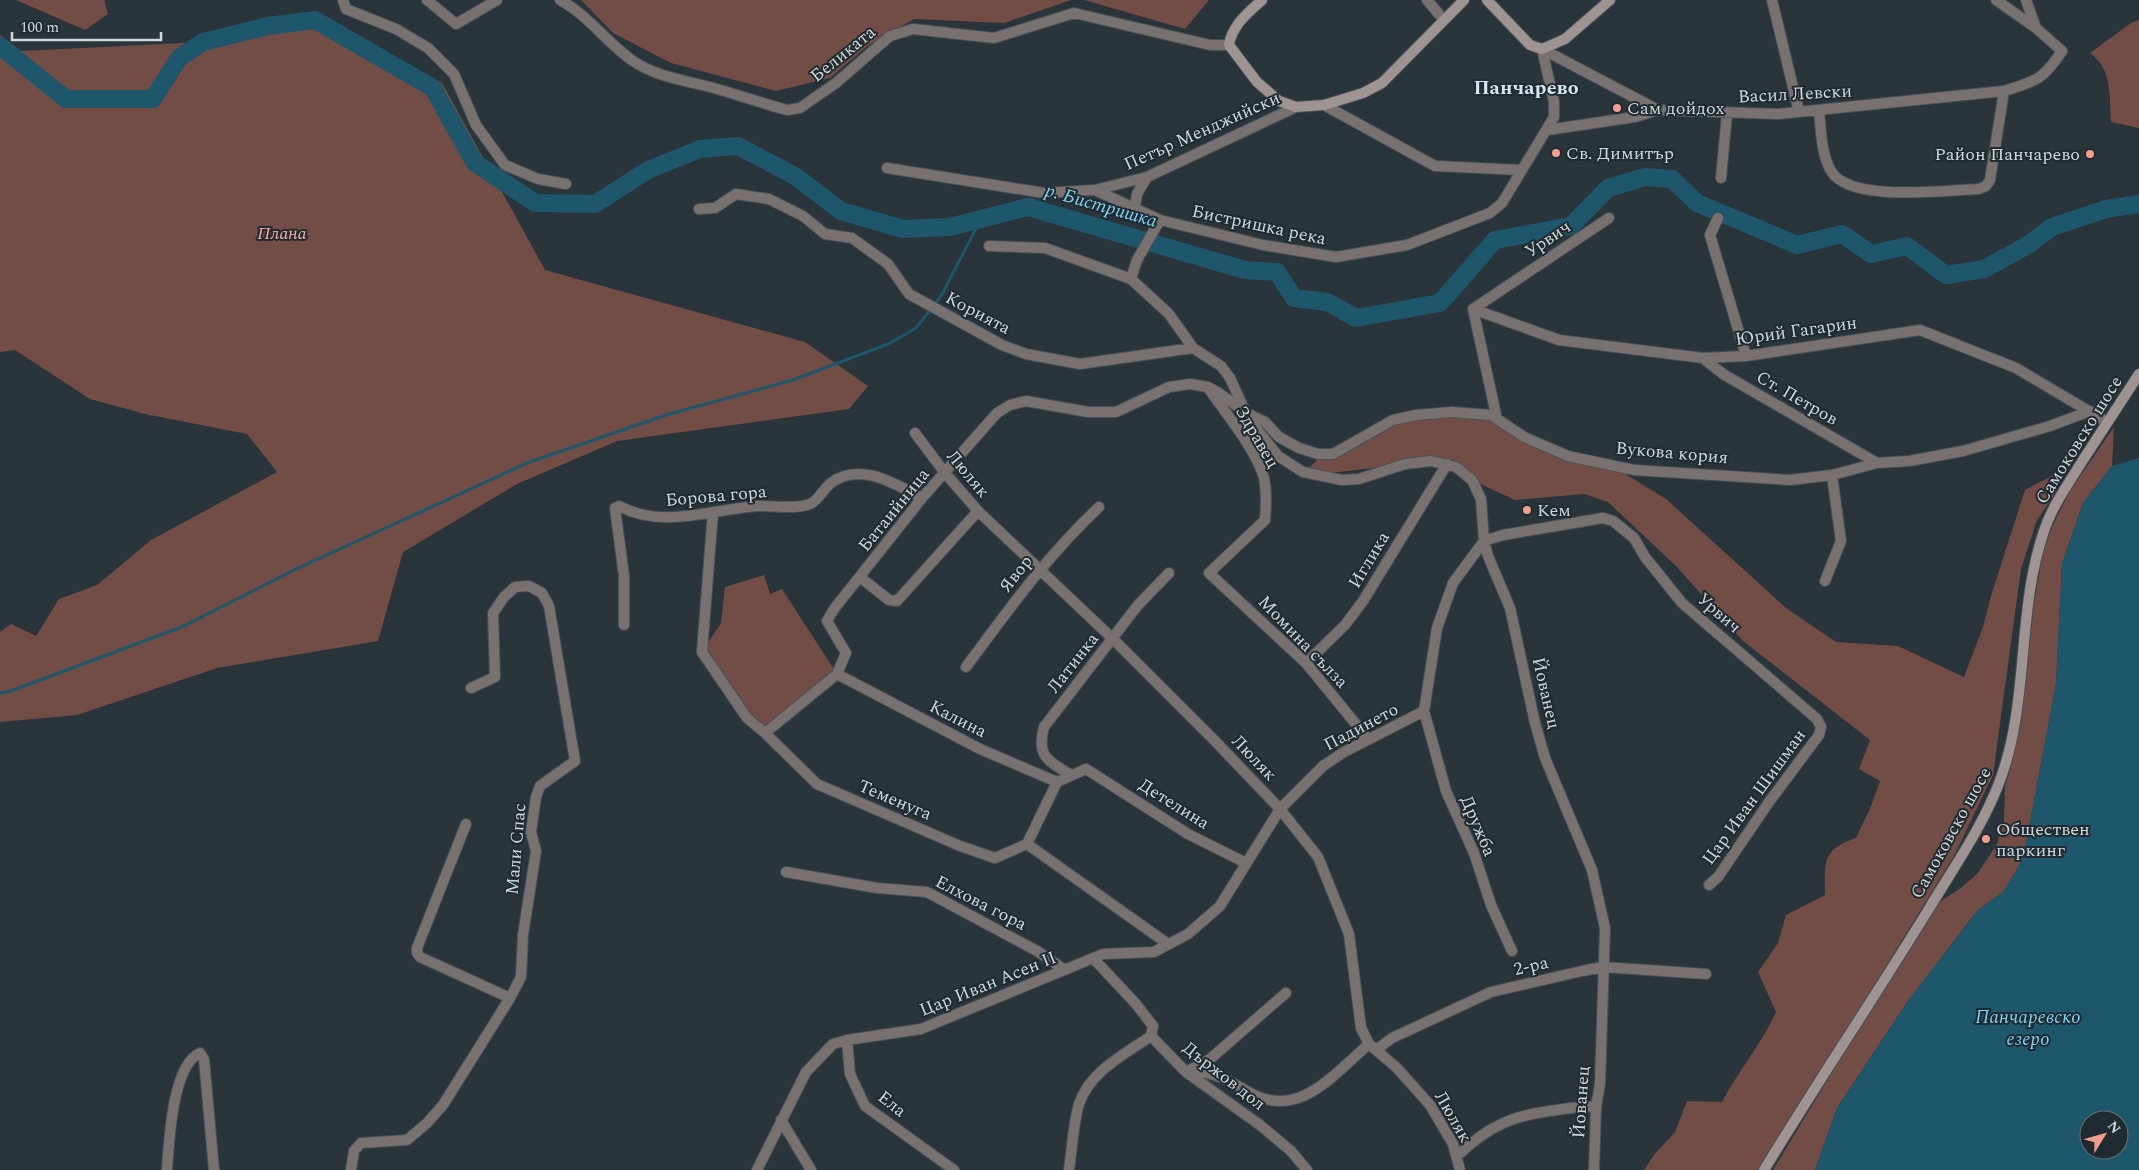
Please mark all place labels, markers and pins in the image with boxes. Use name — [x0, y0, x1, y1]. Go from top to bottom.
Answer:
place label: Сам дойдох — [1627, 95, 1725, 122]
marker: Сам дойдох — [1611, 102, 1623, 114]
place label: Св. Димитър — [1566, 140, 1674, 167]
place label: Район Панчарево — [1935, 141, 2080, 168]
marker: Св. Димитър — [1550, 147, 1562, 159]
marker: Район Панчарево — [2084, 148, 2096, 160]
place label: Кем — [1537, 497, 1571, 524]
marker: Кем — [1521, 504, 1533, 516]
place label: Обществен паркинг — [1996, 816, 2090, 864]
marker: Обществен паркинг — [1980, 833, 1992, 845]

